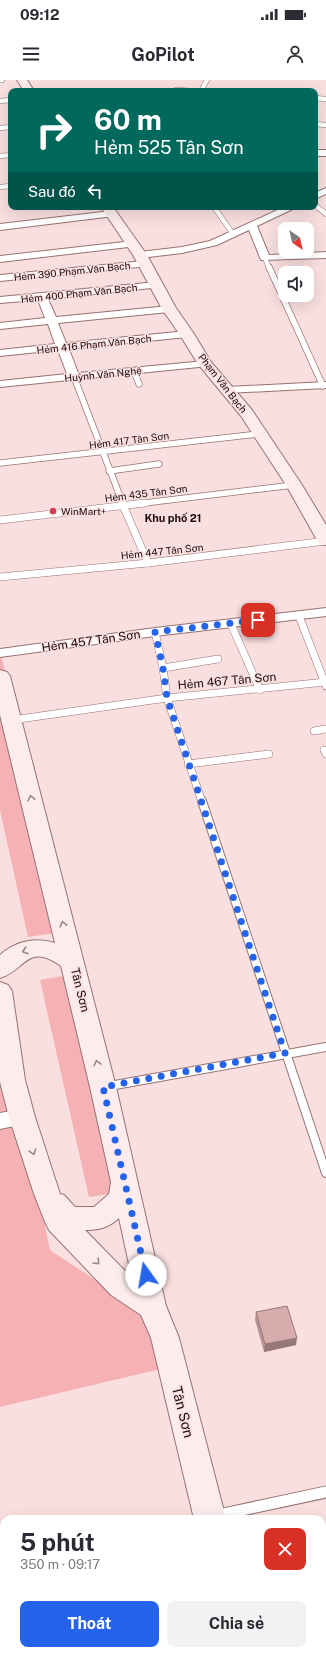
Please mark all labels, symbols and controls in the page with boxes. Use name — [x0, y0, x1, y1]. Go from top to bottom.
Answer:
text: 09:12 — [20, 6, 60, 23]
icon: menu — [20, 43, 42, 65]
icon: person — [284, 43, 306, 65]
text: GoPilot — [131, 44, 195, 65]
text: 60 m — [94, 103, 162, 136]
icon: right — [28, 104, 80, 156]
text: Hẻm 525 Tân Sơn — [94, 137, 244, 158]
icon: left — [84, 180, 106, 202]
text: Sau đó — [28, 183, 76, 200]
north arrow — [278, 222, 314, 258]
map controls — [278, 222, 314, 302]
street label: Hẻm 390 Phạm Văn Bạch — [13, 259, 131, 283]
button: sound — [278, 266, 314, 302]
street label: Hẻm 400 Phạm Văn Bạch — [20, 281, 138, 305]
street label: Hẻm 416 Phạm Văn Bạch — [36, 332, 152, 356]
street label: Phạm Văn Bạch — [196, 351, 250, 415]
street label: Huỳnh Văn Nghệ — [64, 364, 143, 384]
street label: Hẻm 417 Tân Sơn — [88, 429, 170, 451]
street label: Hẻm 435 Tân Sơn — [104, 482, 188, 504]
place label: WinMart+ — [61, 505, 106, 517]
marker: WinMart+ — [48, 506, 58, 516]
district label: Khu phố 21 — [144, 512, 202, 524]
street label: Hẻm 447 Tân Sơn — [120, 541, 204, 561]
pin — [241, 603, 275, 637]
icon: arrive — [247, 609, 269, 631]
street label: Hẻm 457 Tân Sơn — [41, 627, 141, 655]
street label: Hẻm 467 Tân Sơn — [177, 670, 277, 692]
one-way arrow — [28, 794, 36, 801]
one-way arrow — [59, 920, 68, 927]
one-way arrow — [21, 947, 28, 955]
street label: Tân Sơn — [68, 966, 92, 1014]
one-way arrow — [94, 1060, 102, 1067]
one-way arrow — [28, 1148, 37, 1155]
position arrow — [125, 1254, 167, 1296]
one-way arrow — [92, 1257, 100, 1265]
street label: Tân Sơn — [169, 1385, 197, 1439]
text: 5 phút — [20, 1528, 95, 1556]
button: close — [264, 1528, 306, 1570]
text: 350 m · 09:17 — [20, 1557, 100, 1572]
button: Thoát — [20, 1601, 159, 1647]
button: Chia sẻ — [167, 1601, 306, 1647]

